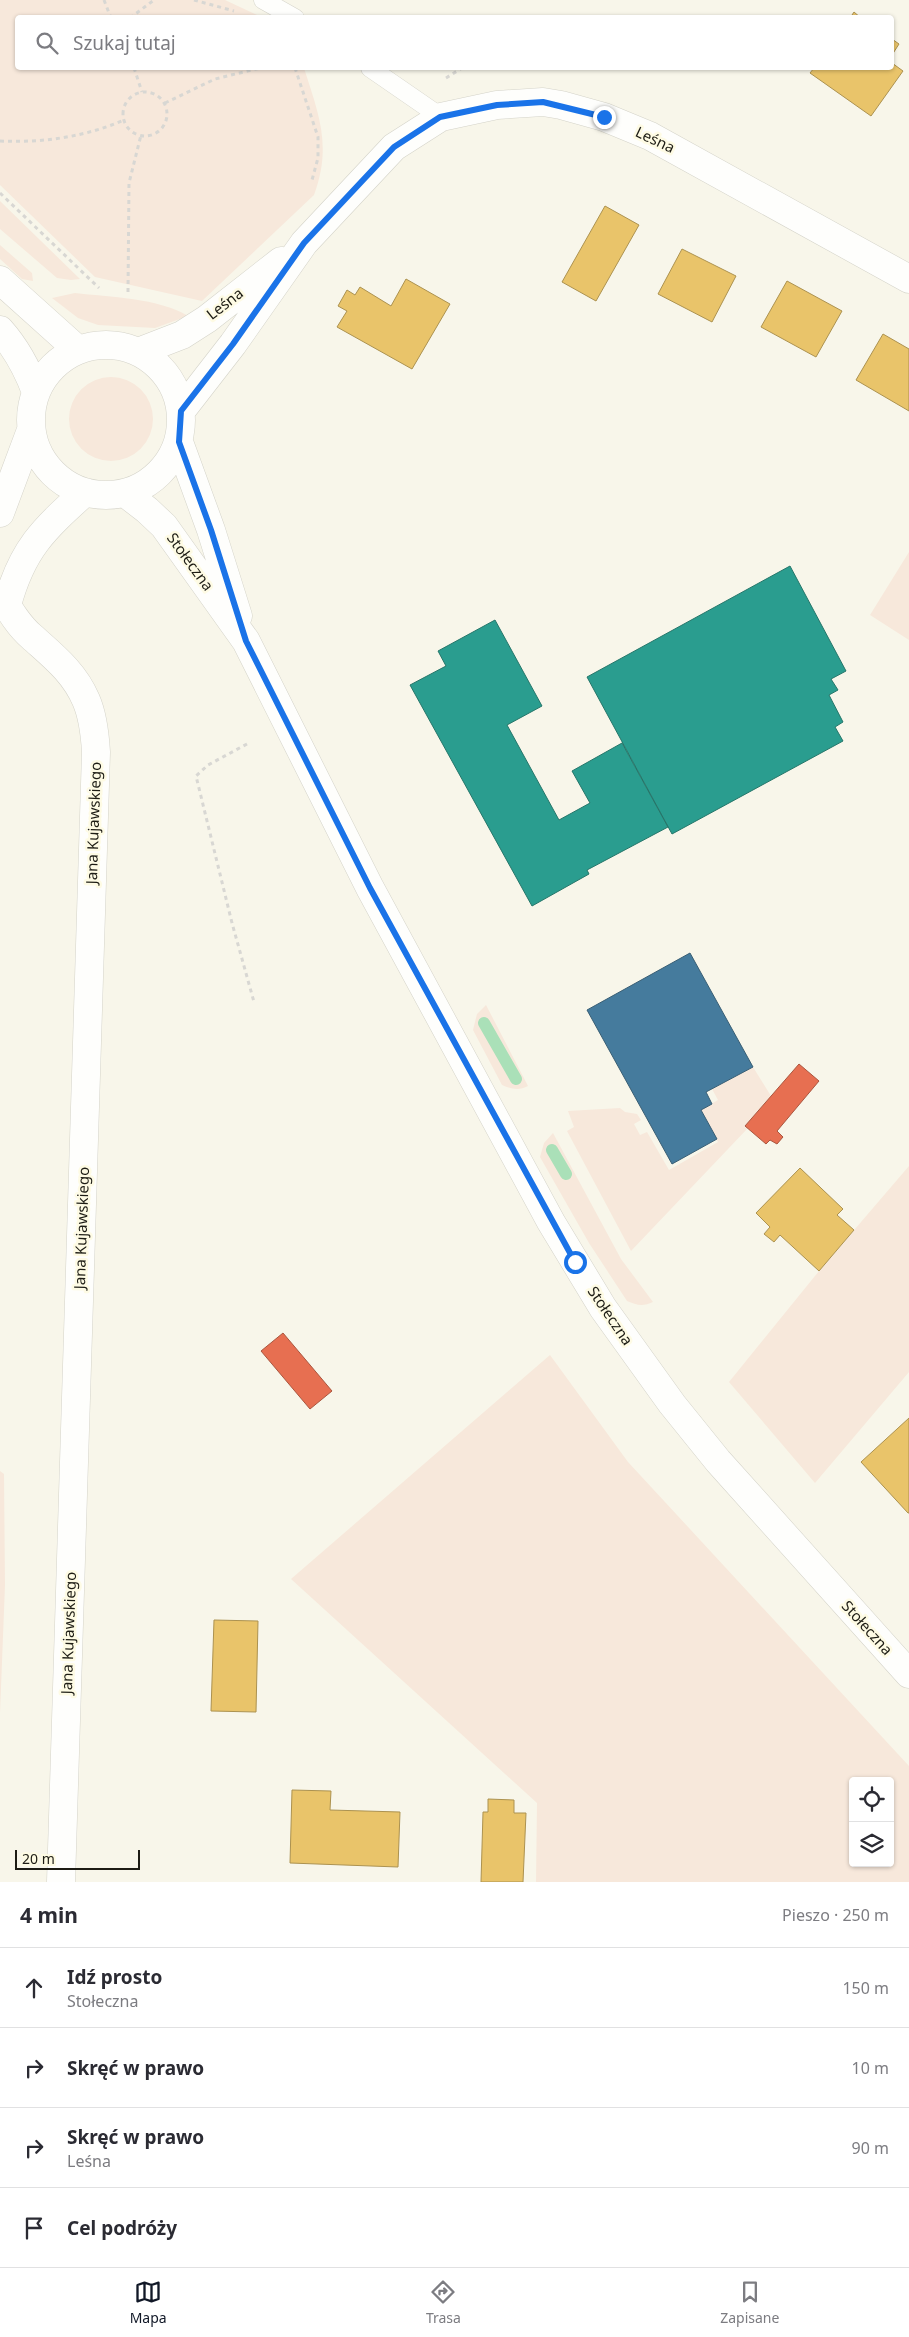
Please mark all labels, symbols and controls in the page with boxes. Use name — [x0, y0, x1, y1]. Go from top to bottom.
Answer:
search box — [15, 15, 894, 70]
icon: search — [33, 29, 61, 57]
text: Szukaj tutaj — [73, 30, 176, 56]
route end — [593, 106, 616, 129]
street label: Leśna — [633, 121, 678, 157]
street label: Leśna — [202, 283, 247, 324]
street label: Stołeczna — [163, 528, 219, 594]
street label: Jana Kujawskiego — [81, 761, 105, 887]
street label: Jana Kujawskiego — [69, 1166, 93, 1292]
route start — [564, 1251, 587, 1274]
street label: Stołeczna — [584, 1282, 638, 1349]
street label: Jana Kujawskiego — [56, 1571, 80, 1697]
street label: Stołeczna — [838, 1596, 898, 1659]
map controls — [849, 1777, 894, 1867]
button: locate — [849, 1777, 894, 1822]
button: layers — [849, 1822, 894, 1867]
scale bar — [15, 1847, 140, 1870]
text: 20 m — [22, 1849, 55, 1868]
text: 4 min — [20, 1901, 78, 1929]
text: Pieszo · 250 m — [782, 1904, 889, 1926]
text: Idź prosto — [67, 1964, 162, 1990]
icon: ahead — [20, 1974, 48, 2002]
text: 150 m — [842, 1977, 889, 1999]
text: Stołeczna — [67, 1990, 138, 2012]
icon: right — [20, 2054, 48, 2082]
text: Skręć w prawo — [67, 2055, 204, 2081]
text: 10 m — [852, 2057, 889, 2079]
text: Skręć w prawo — [67, 2124, 204, 2150]
icon: right — [20, 2134, 48, 2162]
text: 90 m — [852, 2137, 889, 2159]
text: Leśna — [67, 2150, 111, 2172]
icon: arrive — [20, 2214, 48, 2242]
text: Cel podróży — [67, 2215, 177, 2241]
tab: Mapa — [130, 2278, 167, 2327]
tab: Trasa — [426, 2278, 461, 2327]
tab: Zapisane — [720, 2278, 779, 2327]

